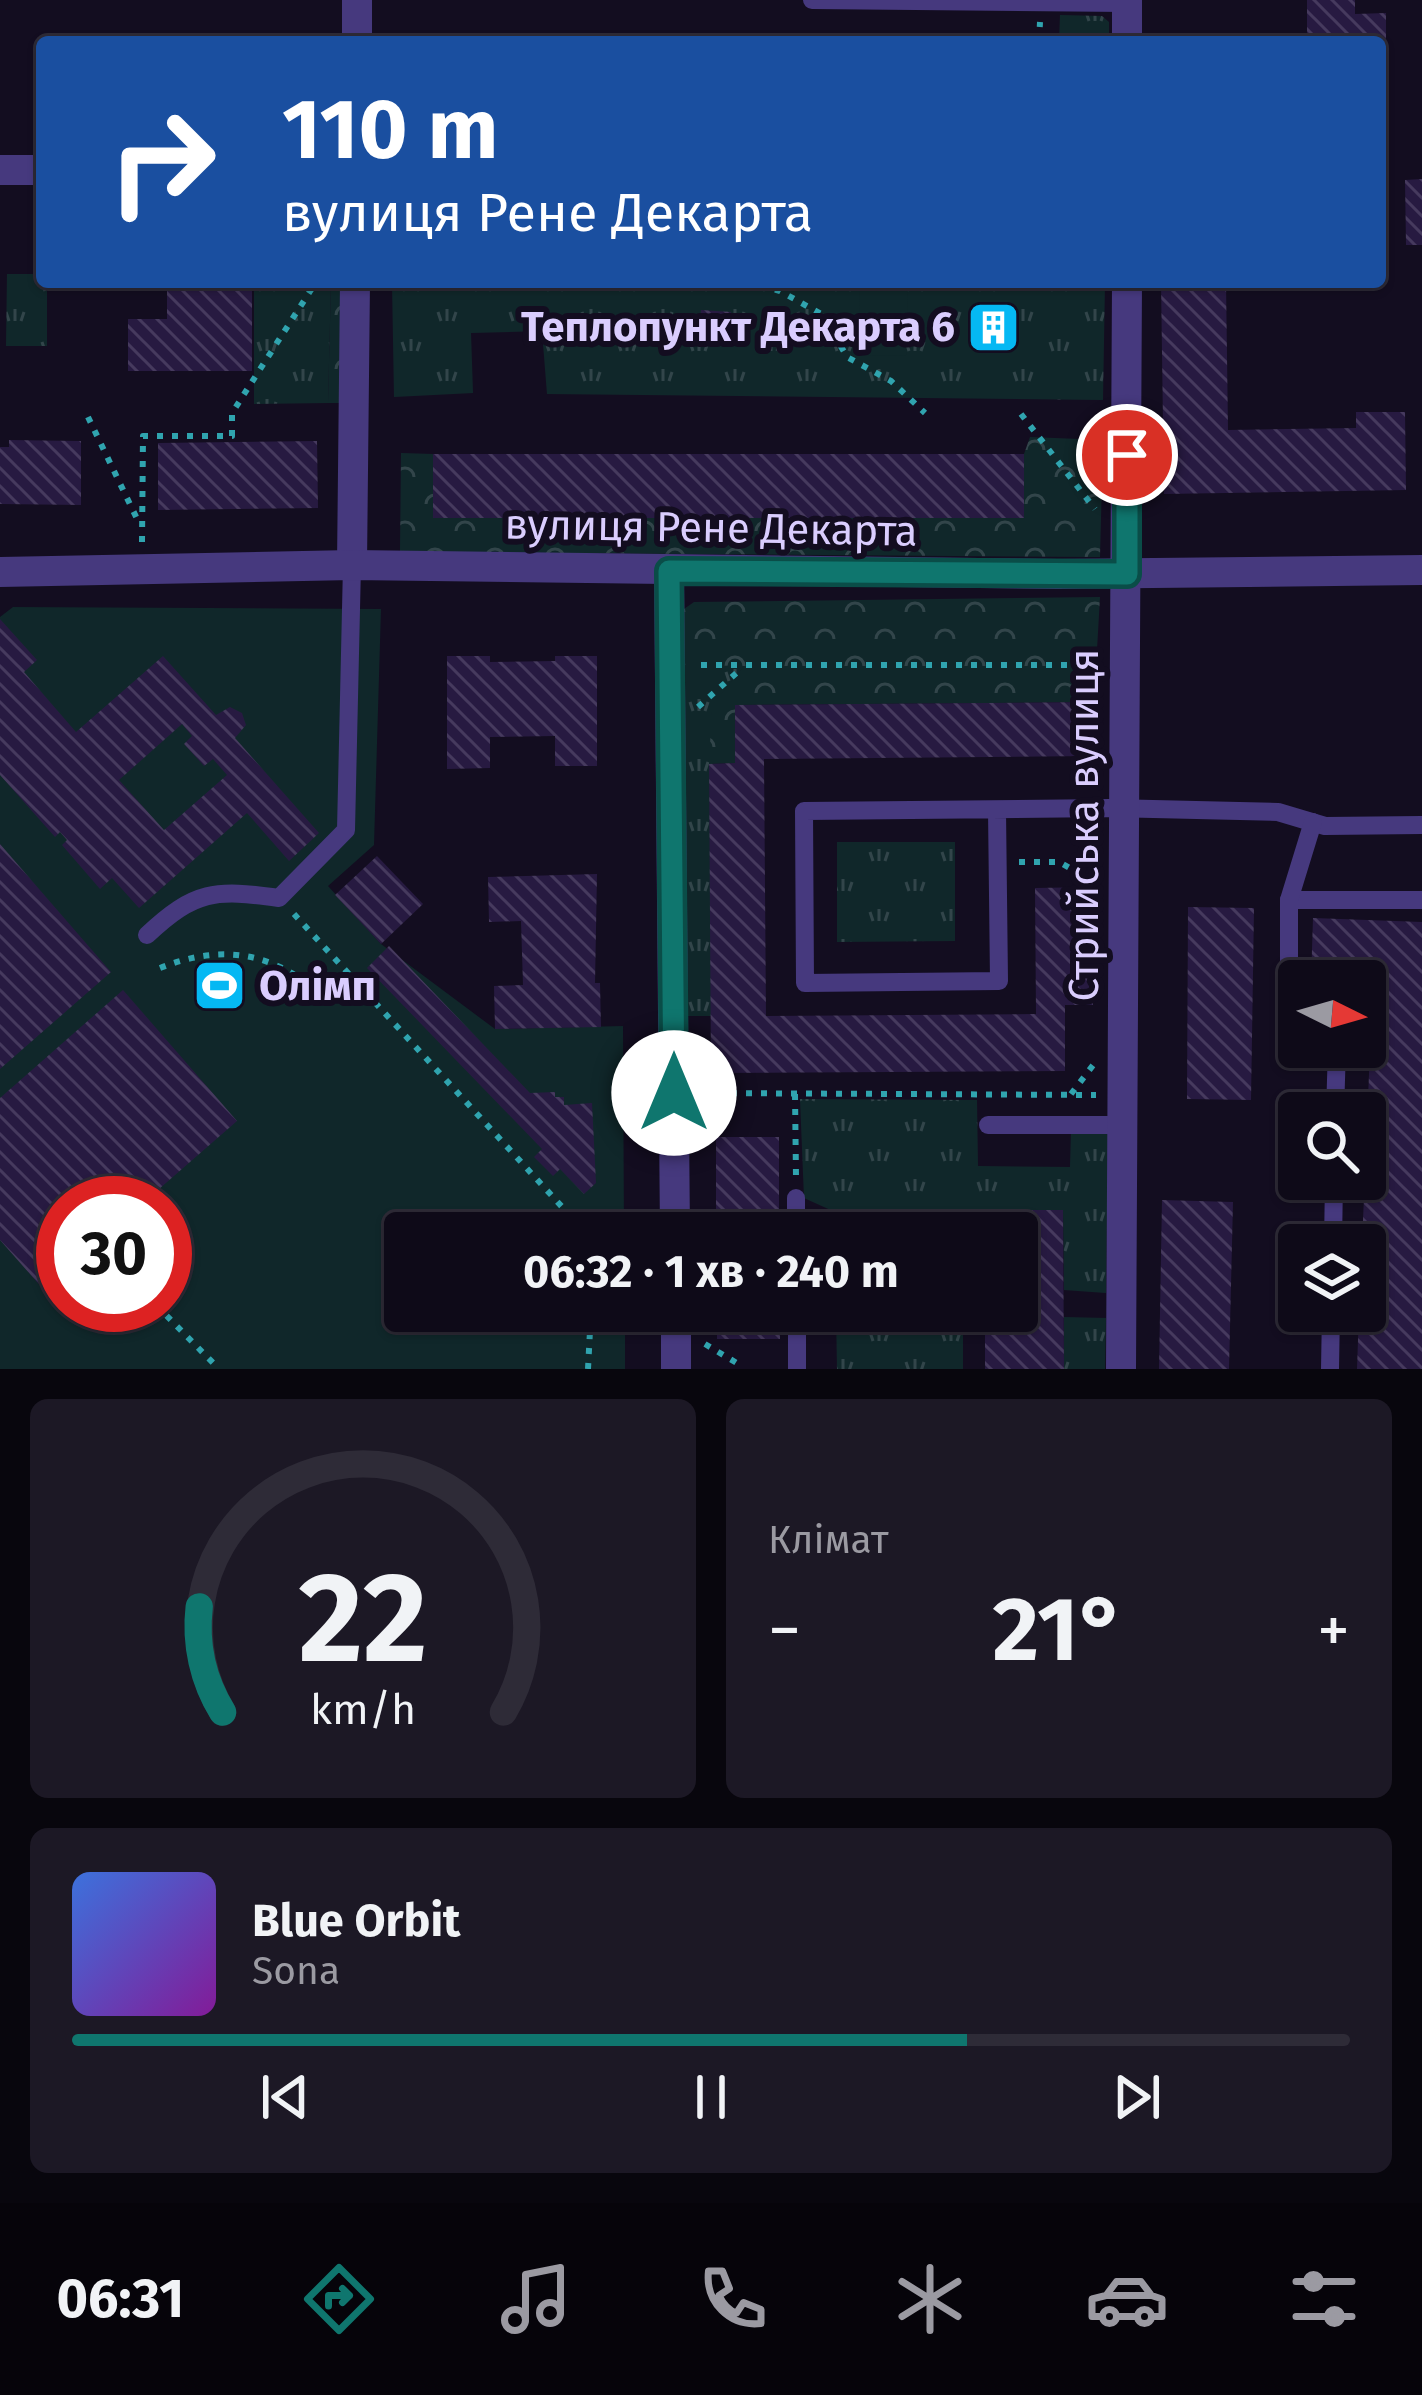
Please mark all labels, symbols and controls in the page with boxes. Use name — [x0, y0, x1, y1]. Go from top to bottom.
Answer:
text: 110 m — [282, 79, 498, 180]
icon: right — [84, 84, 240, 240]
text: вулиця Рене Декарта — [282, 181, 813, 245]
building icon: Теплопункт Декарта 6 — [966, 299, 1022, 355]
place label: Теплопункт Декарта 6 — [521, 302, 955, 352]
pin — [1076, 404, 1178, 506]
icon: arrive — [1094, 422, 1160, 488]
street label: вулиця Рене Декарта — [504, 499, 918, 557]
street label: Стрийська вулиця — [1059, 648, 1109, 1002]
sports icon: Олімп — [192, 958, 248, 1014]
north arrow — [1278, 960, 1386, 1068]
map controls — [1278, 960, 1386, 1332]
place label: Олімп — [259, 961, 376, 1011]
position arrow — [611, 1030, 737, 1156]
button: search — [1278, 1092, 1386, 1200]
speed limit sign: 30 — [36, 1176, 192, 1332]
button: layers — [1278, 1224, 1386, 1332]
text: 06:32 · 1 хв · 240 m — [523, 1245, 899, 1299]
text: Клімат — [768, 1517, 889, 1563]
text: 22 — [298, 1544, 428, 1694]
text: 21° — [992, 1576, 1126, 1684]
text: − — [768, 1591, 801, 1670]
text: + — [1317, 1591, 1350, 1670]
text: km/h — [310, 1683, 416, 1734]
text: Blue Orbit — [252, 1894, 460, 1948]
text: Sona — [252, 1948, 340, 1994]
icon: previous — [252, 2064, 318, 2130]
icon: pause — [678, 2064, 744, 2130]
icon: next — [1104, 2064, 1170, 2130]
icon: directions — [297, 2257, 381, 2341]
icon: music — [494, 2257, 578, 2341]
icon: phone — [691, 2257, 775, 2341]
icon: climate — [888, 2257, 972, 2341]
icon: car — [1085, 2257, 1169, 2341]
icon: filters — [1282, 2257, 1366, 2341]
text: 06:31 — [56, 2267, 184, 2331]

